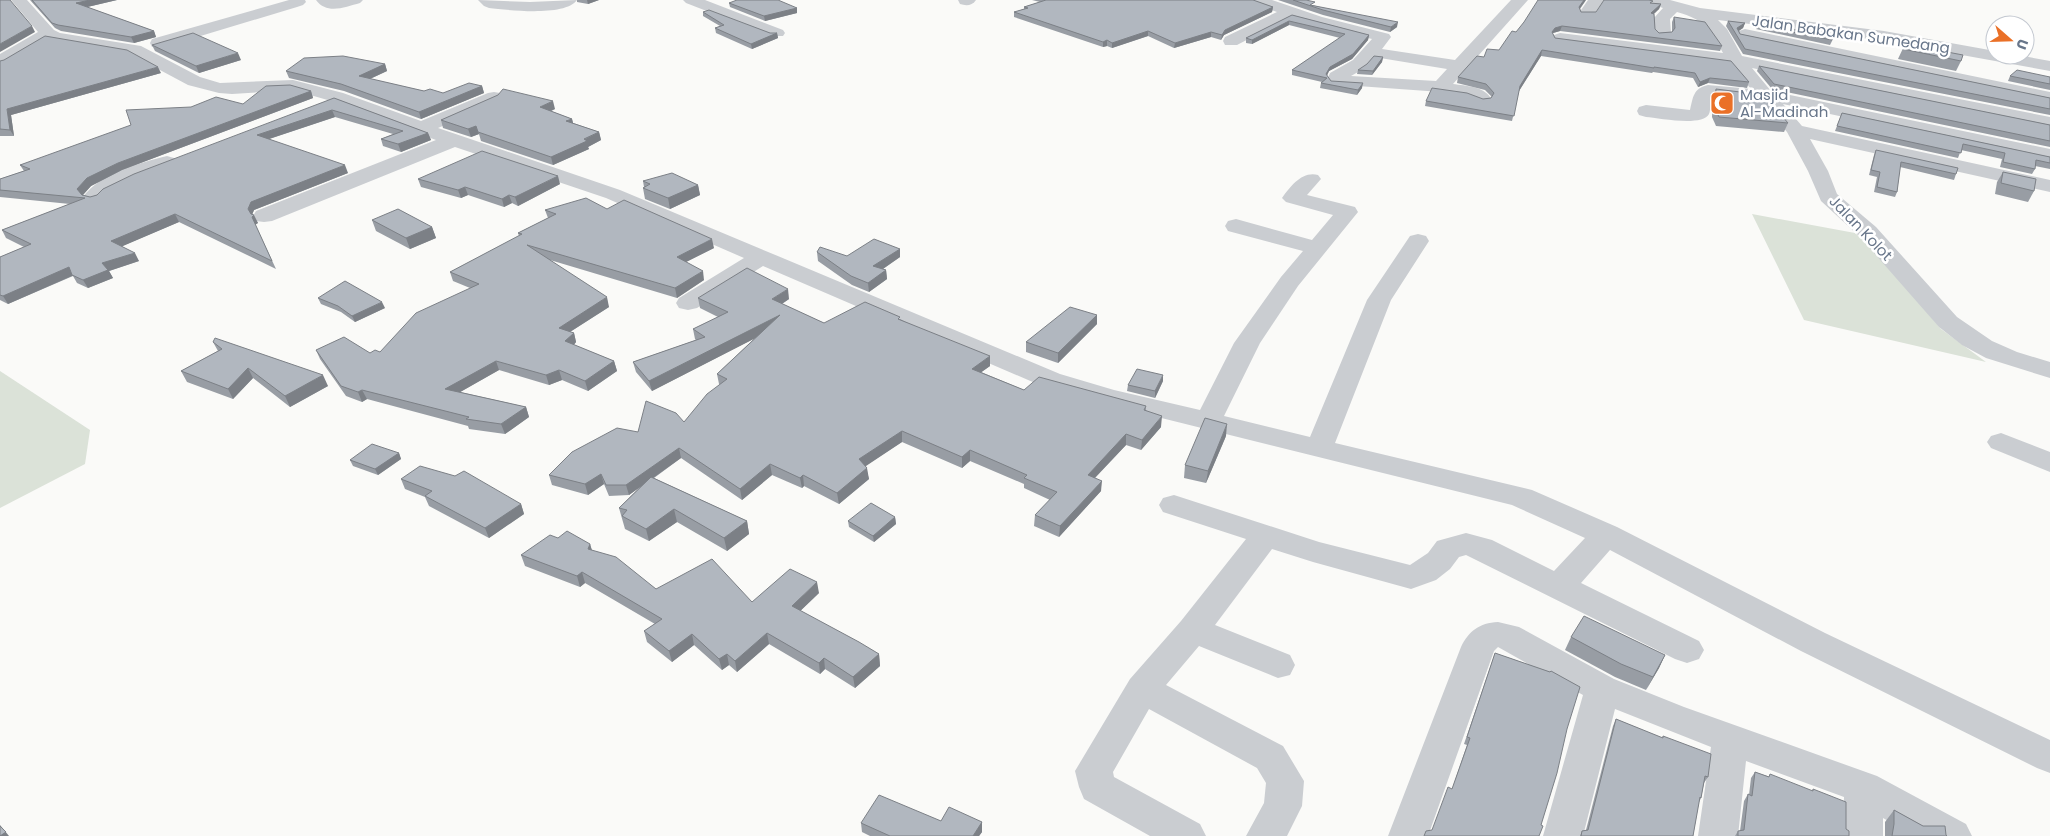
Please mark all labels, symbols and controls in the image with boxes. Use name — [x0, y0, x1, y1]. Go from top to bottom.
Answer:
street label: Jalan Babakan Sumedang — [1751, 10, 1951, 58]
north arrow — [1985, 15, 2035, 65]
text: U — [2011, 36, 2033, 53]
place label: Masjid Al-Madinah — [1740, 84, 1828, 122]
mosque icon: Masjid Al-Madinah — [1709, 90, 1735, 116]
street label: Jalan Kolot — [1825, 191, 1897, 265]

